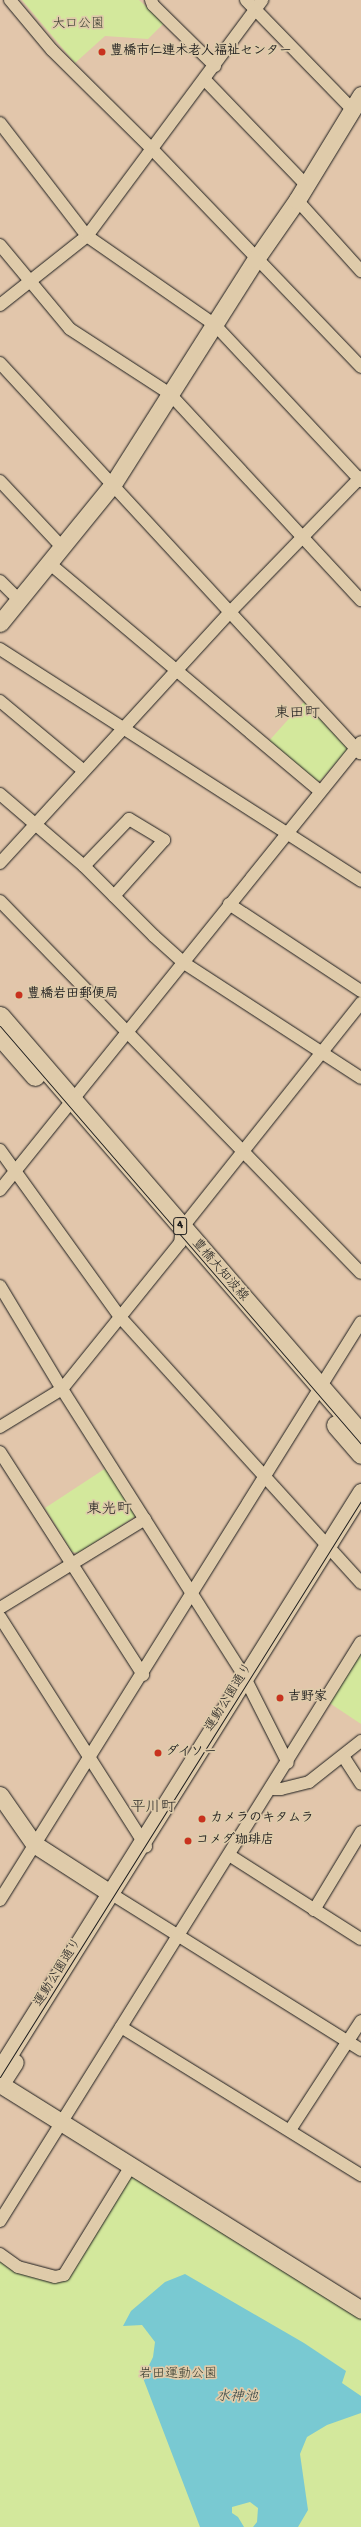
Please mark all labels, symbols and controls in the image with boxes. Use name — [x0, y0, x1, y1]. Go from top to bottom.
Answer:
park label: 大口公園 — [52, 17, 104, 33]
place label: 豊橋市仁連木老人福祉センター — [110, 44, 292, 60]
marker: 豊橋市仁連木老人福祉センター — [97, 47, 107, 57]
district label: 東田町 — [275, 706, 319, 724]
place label: 豊橋岩田郵便局 — [27, 987, 118, 1003]
marker: 豊橋岩田郵便局 — [14, 990, 24, 1000]
road number: 4 — [173, 1216, 187, 1236]
street label: 豊橋大知波線 — [188, 1236, 250, 1306]
district label: 東光町 — [87, 1502, 131, 1520]
street label: 運動公園通り — [203, 1661, 257, 1735]
place label: 吉野家 — [288, 1690, 327, 1706]
marker: 吉野家 — [275, 1693, 285, 1703]
place label: ダイソー — [166, 1745, 218, 1761]
marker: ダイソー — [153, 1748, 163, 1758]
district label: 平川町 — [131, 1800, 175, 1818]
place label: カメラのキタムラ — [210, 1811, 314, 1827]
marker: カメラのキタムラ — [197, 1814, 207, 1824]
place label: コメダ珈琲店 — [196, 1833, 274, 1849]
marker: コメダ珈琲店 — [183, 1836, 193, 1846]
street label: 運動公園通り — [32, 1936, 86, 2010]
park label: 岩田運動公園 — [139, 2367, 217, 2383]
water label: 水神池 — [216, 2390, 258, 2406]

